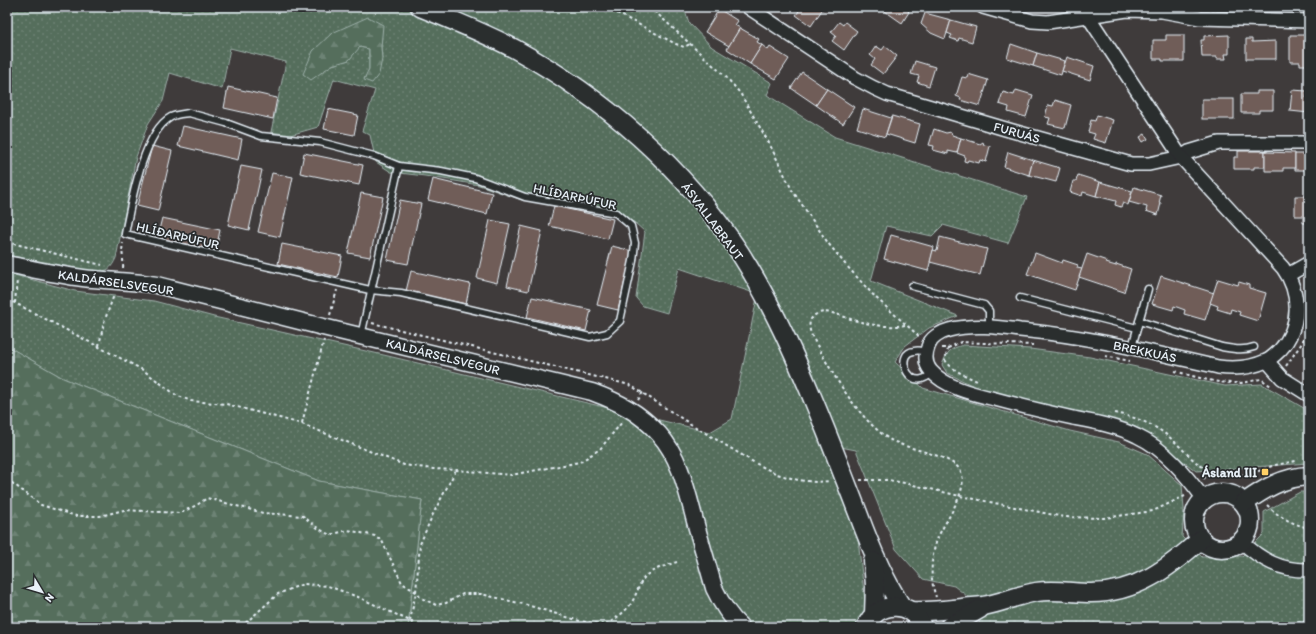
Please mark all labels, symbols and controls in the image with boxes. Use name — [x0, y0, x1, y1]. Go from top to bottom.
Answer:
street label: FURUÁS — [992, 119, 1042, 146]
street label: ÁSVALLABRAUT — [678, 179, 747, 264]
street label: HLÍÐARÞÚFUR — [532, 180, 618, 213]
street label: HLÍÐARÞÚFUR — [135, 219, 221, 252]
street label: KALDÁRSELSVEGUR — [57, 267, 175, 298]
street label: KALDÁRSELSVEGUR — [384, 335, 501, 378]
street label: BREKKUÁS — [1112, 337, 1178, 366]
place label: Ásland III — [1201, 465, 1257, 480]
marker: Ásland III — [1260, 467, 1270, 477]
north arrow — [22, 572, 62, 612]
text: N — [42, 591, 57, 605]

